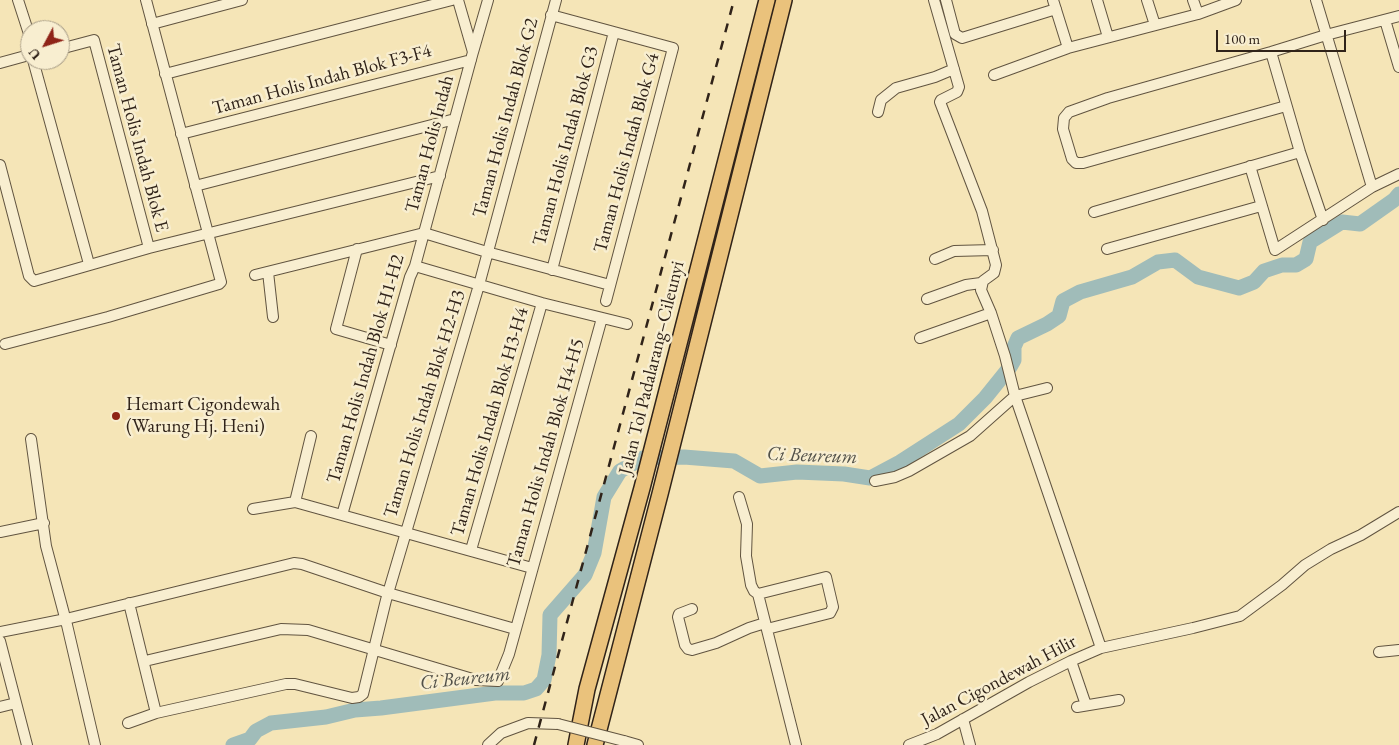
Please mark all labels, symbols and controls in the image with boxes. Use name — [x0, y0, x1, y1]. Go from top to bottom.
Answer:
street label: Taman Holis Indah Blok G2 — [468, 16, 544, 220]
north arrow — [20, 20, 70, 70]
scale bar — [1219, 20, 1349, 52]
text: 100 m — [1224, 29, 1260, 48]
street label: Taman Holis Indah Blok F3-F4 — [210, 40, 434, 120]
street label: Taman Holis Indah Blok E — [101, 41, 173, 235]
text: U — [24, 44, 45, 64]
street label: Taman Holis Indah Blok G3 — [528, 44, 604, 248]
street label: Taman Holis Indah Blok G4 — [589, 51, 665, 255]
street label: Taman Holis Indah — [401, 73, 459, 215]
street label: Taman Holis Indah Blok H1-H2 — [322, 252, 410, 486]
street label: Jalan Tol Padalarang–Cileunyi — [614, 259, 690, 477]
street label: Taman Holis Indah Blok H2-H3 — [379, 287, 471, 521]
street label: Taman Holis Indah Blok H3-H4 — [446, 305, 534, 539]
street label: Taman Holis Indah Blok H4-H5 — [502, 336, 590, 570]
place label: Hemart Cigondewah (Warung Hj. Heni) — [126, 394, 280, 438]
marker: Hemart Cigondewah (Warung Hj. Heni) — [110, 410, 122, 422]
water label: Ci Beureum — [766, 442, 858, 470]
street label: Jalan Cigondewah Hilir — [918, 630, 1080, 732]
water label: Ci Beureum — [419, 662, 511, 696]

